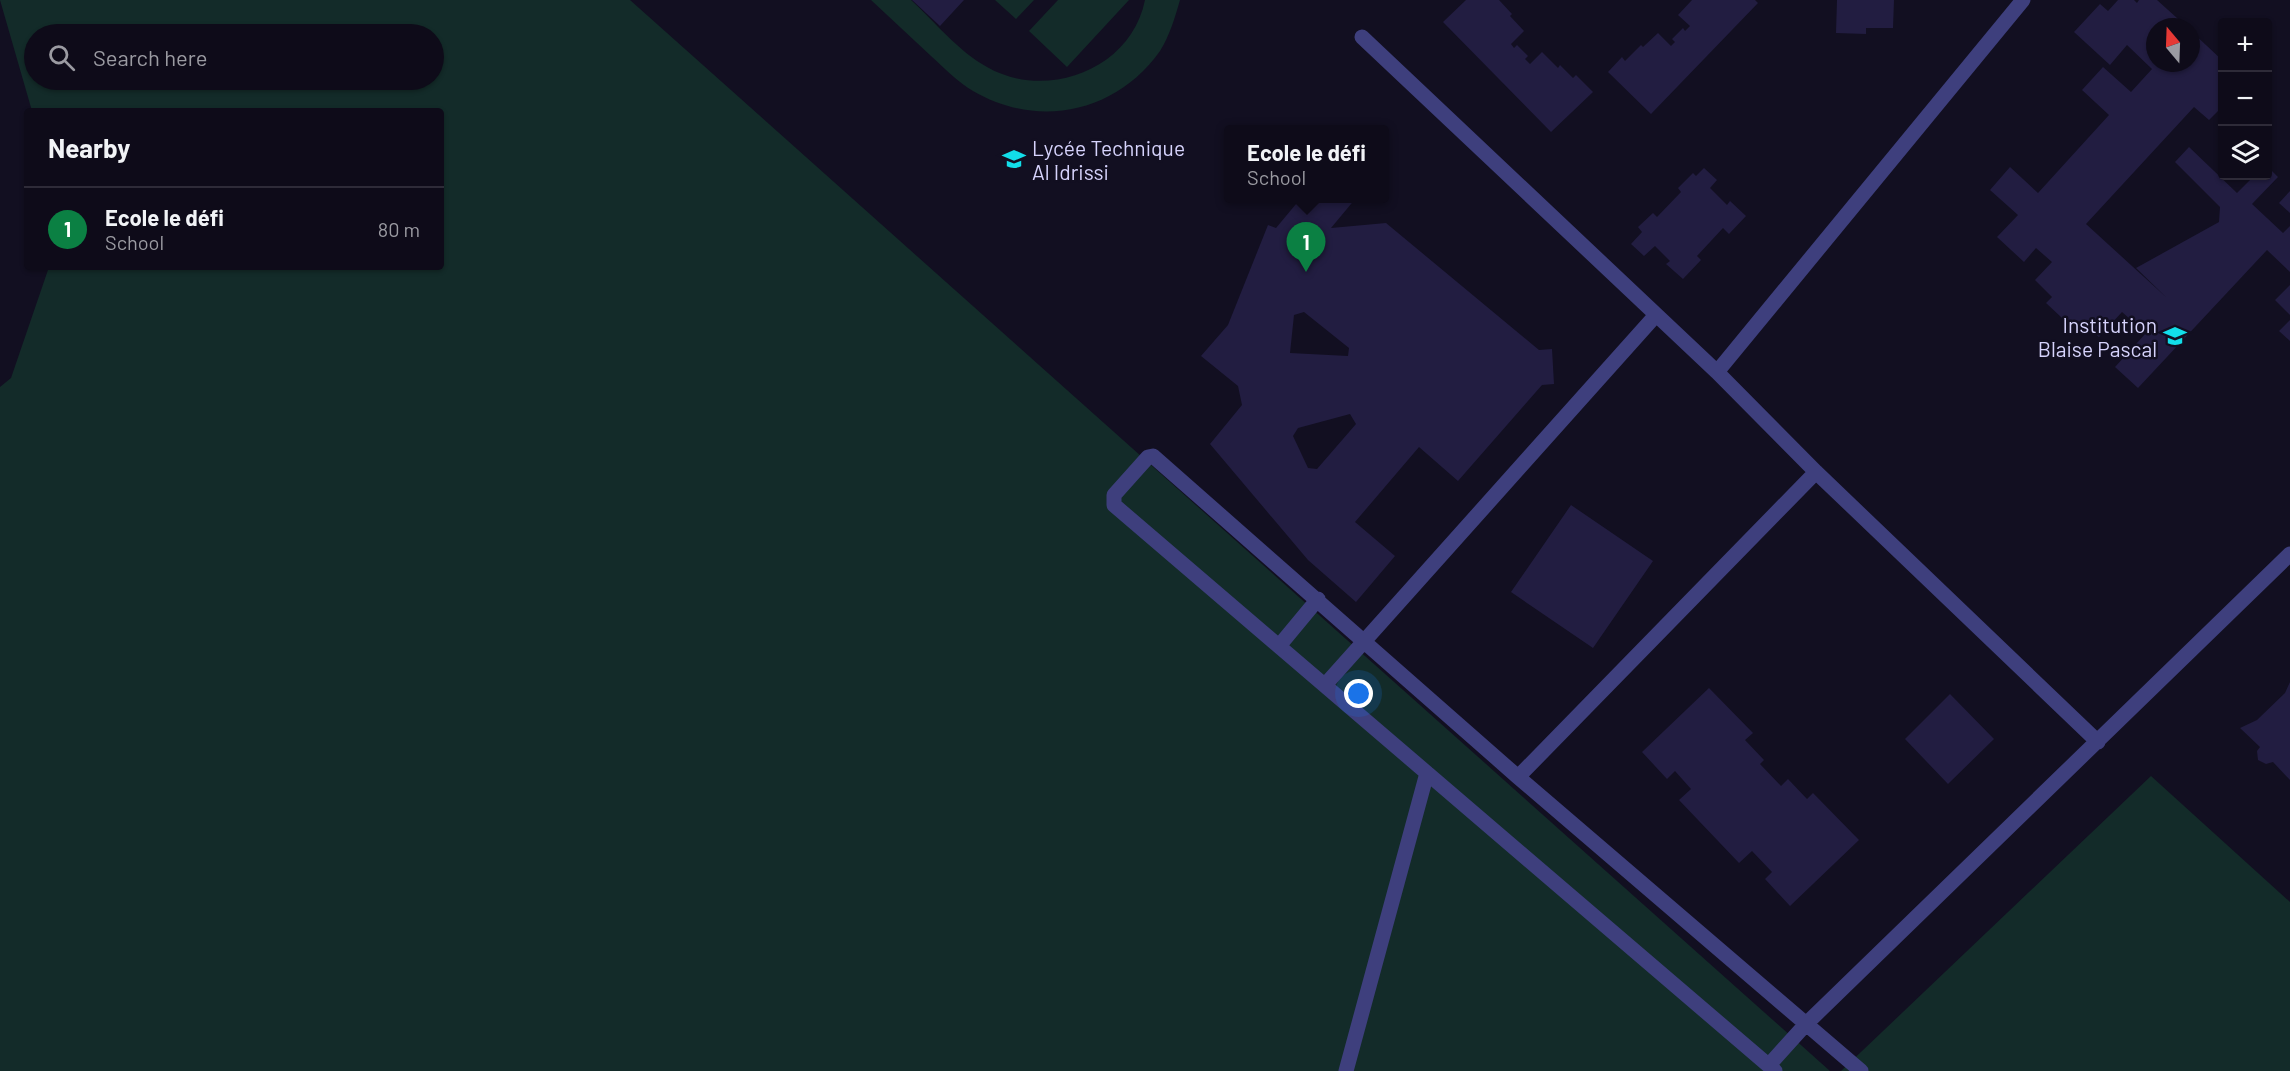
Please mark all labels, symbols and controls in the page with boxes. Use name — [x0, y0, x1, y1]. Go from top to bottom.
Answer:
north arrow — [2146, 18, 2200, 72]
map controls — [2218, 18, 2272, 180]
button: + — [2218, 18, 2272, 72]
search box — [24, 24, 444, 90]
icon: search — [45, 41, 78, 74]
text: Search here — [93, 44, 207, 70]
button: − — [2218, 72, 2272, 126]
popup — [1224, 125, 1389, 203]
button: layers — [2218, 126, 2272, 180]
text: Nearby — [48, 132, 130, 163]
place label: Lycée Technique Al Idrissi — [1032, 135, 1185, 184]
text: Ecole le défi — [1247, 139, 1366, 165]
school or university icon: Lycée Technique Al Idrissi — [1001, 146, 1027, 172]
text: School — [1247, 165, 1306, 189]
text: Ecole le défi — [105, 204, 224, 230]
text: 1 — [64, 217, 71, 241]
text: 80 m — [378, 217, 420, 241]
pin: 1 — [1286, 222, 1326, 272]
text: School — [105, 230, 164, 254]
place label: Institution Blaise Pascal — [2038, 312, 2157, 361]
school or university icon: Institution Blaise Pascal — [2162, 323, 2188, 349]
your location — [1344, 679, 1373, 708]

